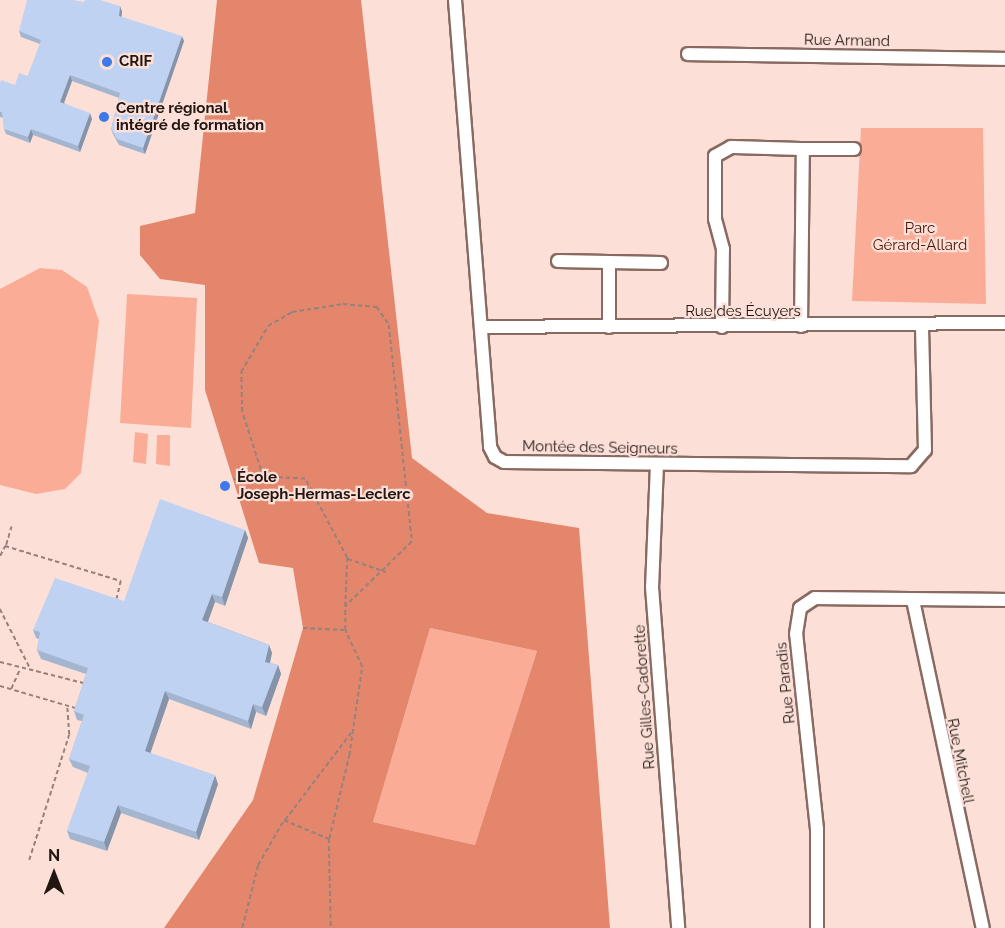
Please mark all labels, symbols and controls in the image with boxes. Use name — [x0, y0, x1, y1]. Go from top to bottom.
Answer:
street label: Rue Armand — [804, 31, 890, 51]
place label: CRIF — [119, 53, 152, 71]
marker: CRIF — [100, 55, 114, 69]
place label: Centre régional intégré de formation — [116, 99, 264, 134]
marker: Centre régional intégré de formation — [97, 110, 111, 124]
park label: Parc Gérard-Allard — [873, 219, 967, 254]
street label: Rue des Écuyers — [685, 303, 801, 321]
street label: Montée des Seigneurs — [522, 438, 678, 458]
place label: École Joseph-Hermas-Leclerc — [237, 468, 411, 503]
marker: École Joseph-Hermas-Leclerc — [218, 479, 232, 493]
street label: Rue Gilles-Cadorette — [631, 624, 659, 770]
street label: Rue Paradis — [773, 641, 799, 725]
street label: Rue Mitchell — [943, 717, 977, 805]
north arrow — [24, 844, 84, 904]
text: N — [48, 846, 60, 865]

